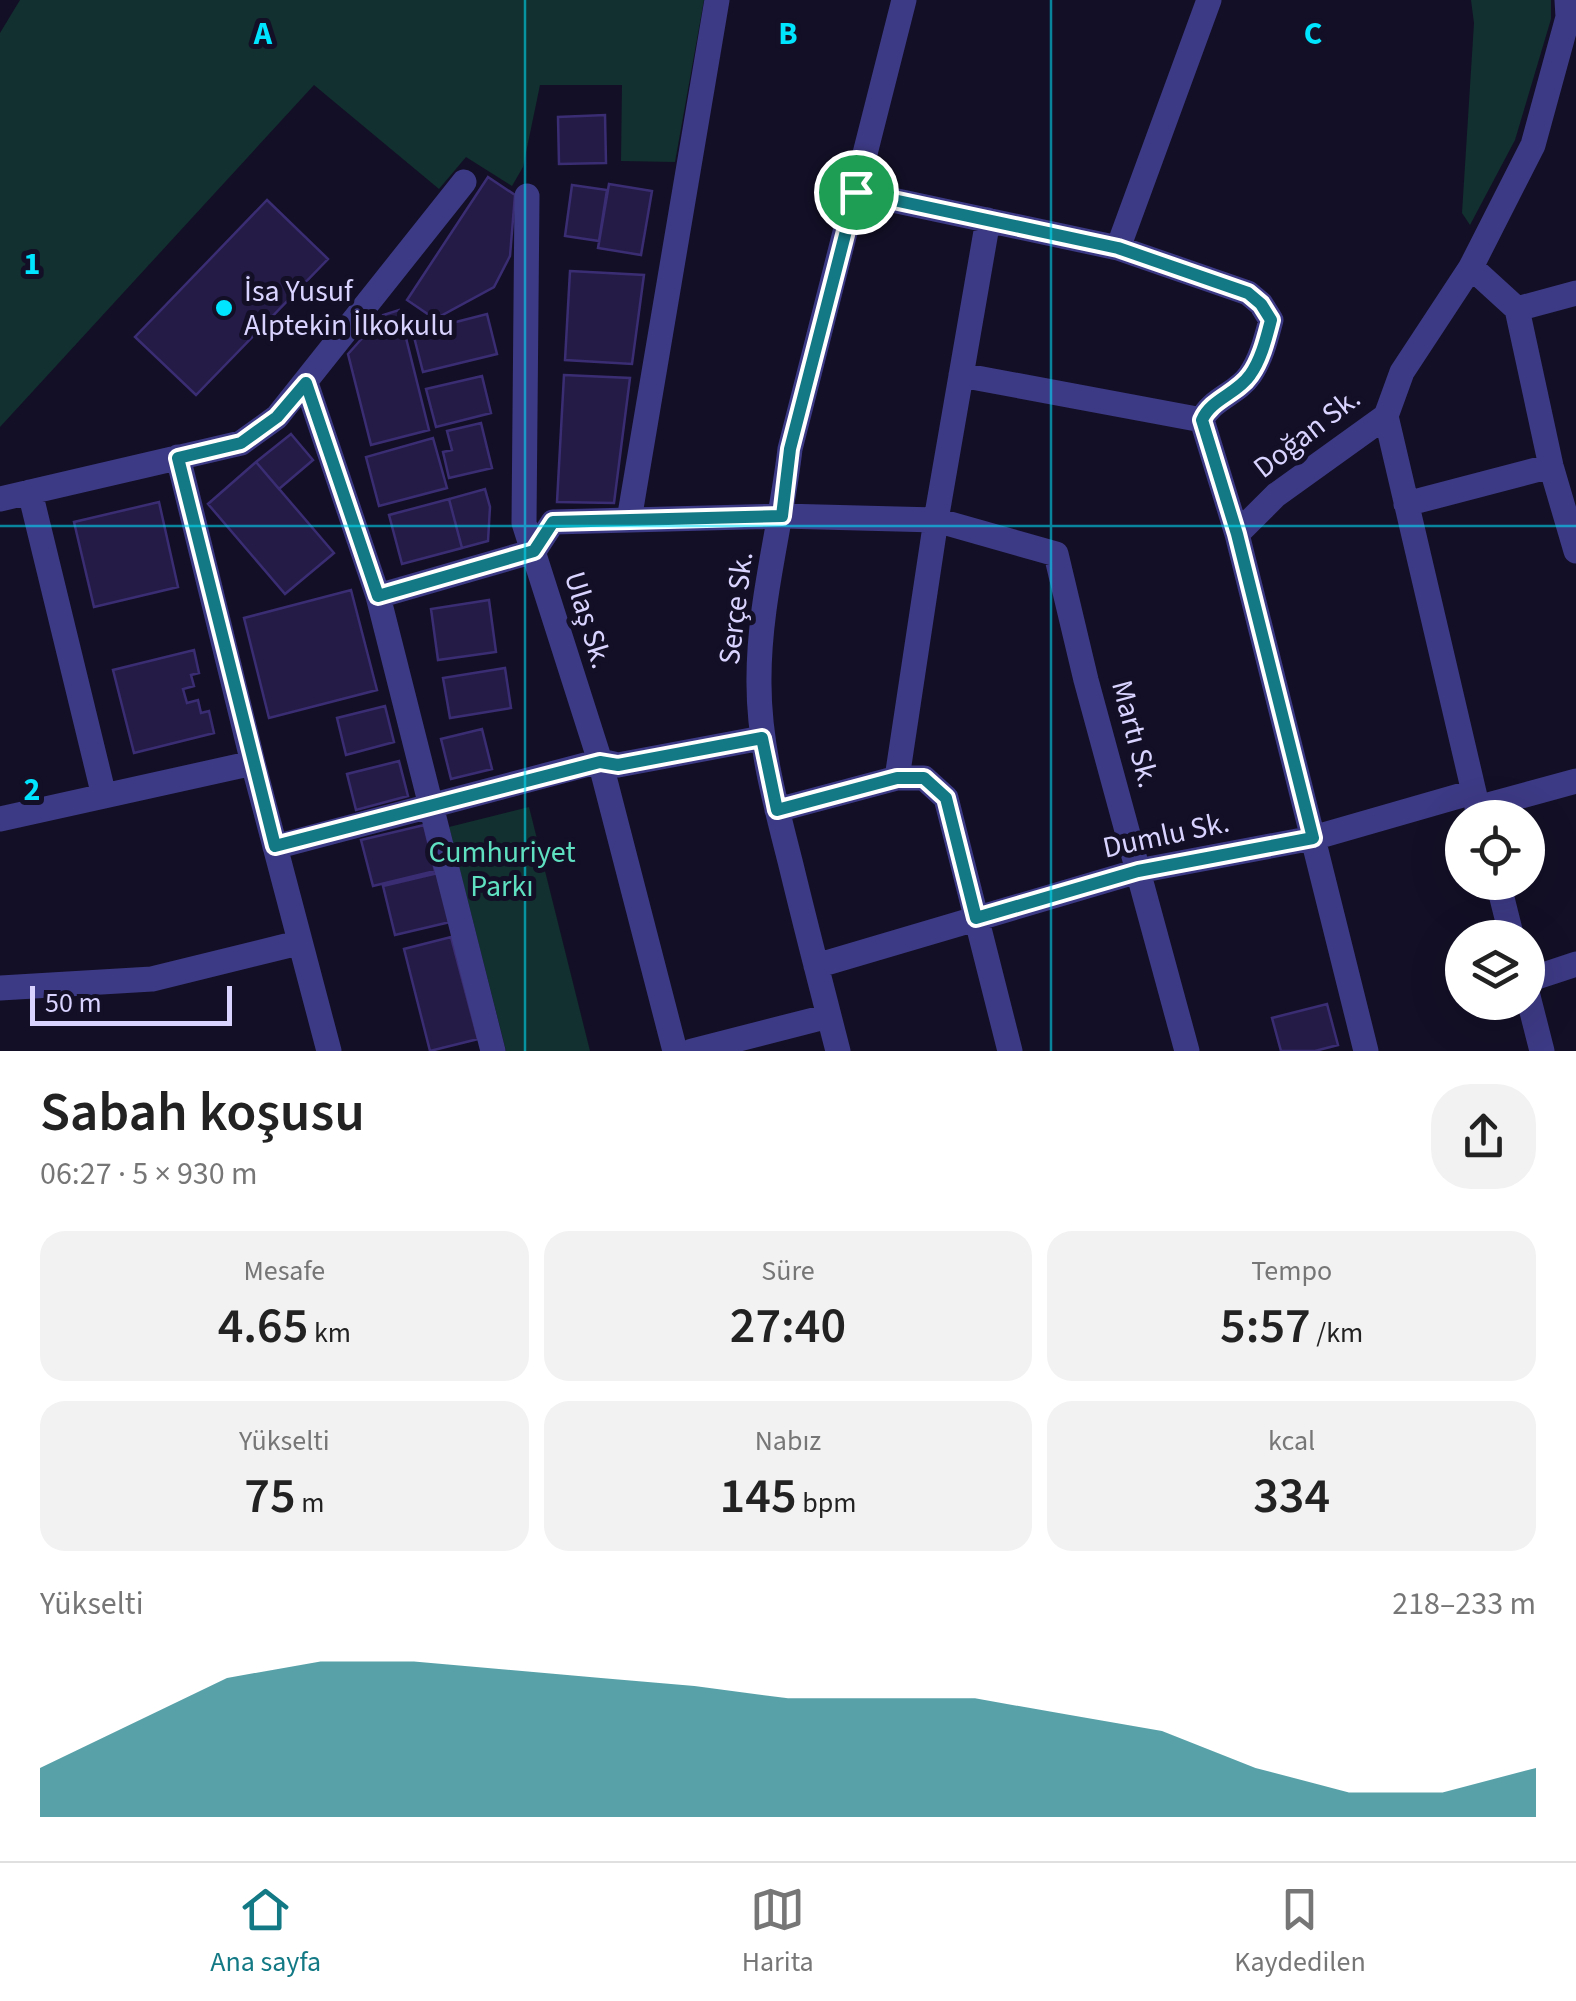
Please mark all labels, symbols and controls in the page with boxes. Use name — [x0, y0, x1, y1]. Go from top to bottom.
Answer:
text: A — [253, 11, 273, 57]
text: B — [778, 11, 798, 57]
text: C — [1304, 11, 1322, 57]
pin — [814, 150, 899, 235]
icon: arrive — [829, 165, 884, 220]
text: 1 — [24, 241, 40, 287]
place label: İsa Yusuf Alptekin İlkokulu — [244, 270, 454, 347]
marker: İsa Yusuf Alptekin İlkokulu — [213, 297, 235, 319]
street label: Doğan Sk. — [1244, 377, 1370, 489]
street label: Serçe Sk. — [708, 549, 764, 667]
street label: Ulaş Sk. — [553, 566, 623, 674]
street label: Martı Sk. — [1100, 675, 1170, 793]
text: 2 — [24, 767, 40, 813]
map controls — [1445, 800, 1545, 1020]
button: locate — [1445, 800, 1545, 900]
street label: Dumlu Sk. — [1099, 801, 1233, 869]
park label: Cumhuriyet Parkı — [428, 831, 576, 908]
button: layers — [1445, 920, 1545, 1020]
scale bar — [30, 981, 232, 1026]
text: 50 m — [45, 983, 102, 1023]
text: Sabah koşusu — [40, 1074, 365, 1152]
button: share — [1431, 1084, 1536, 1189]
text: 06:27 · 5 × 930 m — [40, 1151, 258, 1197]
text: Mesafe — [243, 1251, 325, 1291]
text: Süre — [761, 1251, 815, 1291]
text: Tempo — [1251, 1251, 1332, 1291]
text: 4.65 — [218, 1291, 308, 1362]
text: 27:40 — [730, 1291, 846, 1362]
text: 5:57 — [1220, 1291, 1311, 1362]
text: km — [308, 1313, 351, 1353]
text: /km — [1311, 1313, 1363, 1353]
text: Yükselti — [239, 1421, 330, 1461]
text: Nabız — [755, 1421, 821, 1461]
text: kcal — [1268, 1421, 1315, 1461]
text: 75 — [244, 1461, 296, 1532]
text: 145 — [720, 1461, 797, 1532]
text: 334 — [1253, 1461, 1330, 1532]
text: m — [296, 1483, 324, 1523]
text: bpm — [797, 1483, 856, 1523]
text: Yükselti — [40, 1581, 144, 1627]
text: 218–233 m — [1392, 1581, 1536, 1627]
tab: Ana sayfa — [210, 1882, 321, 1982]
tab: Harita — [742, 1882, 814, 1982]
tab: Kaydedilen — [1234, 1882, 1366, 1982]

